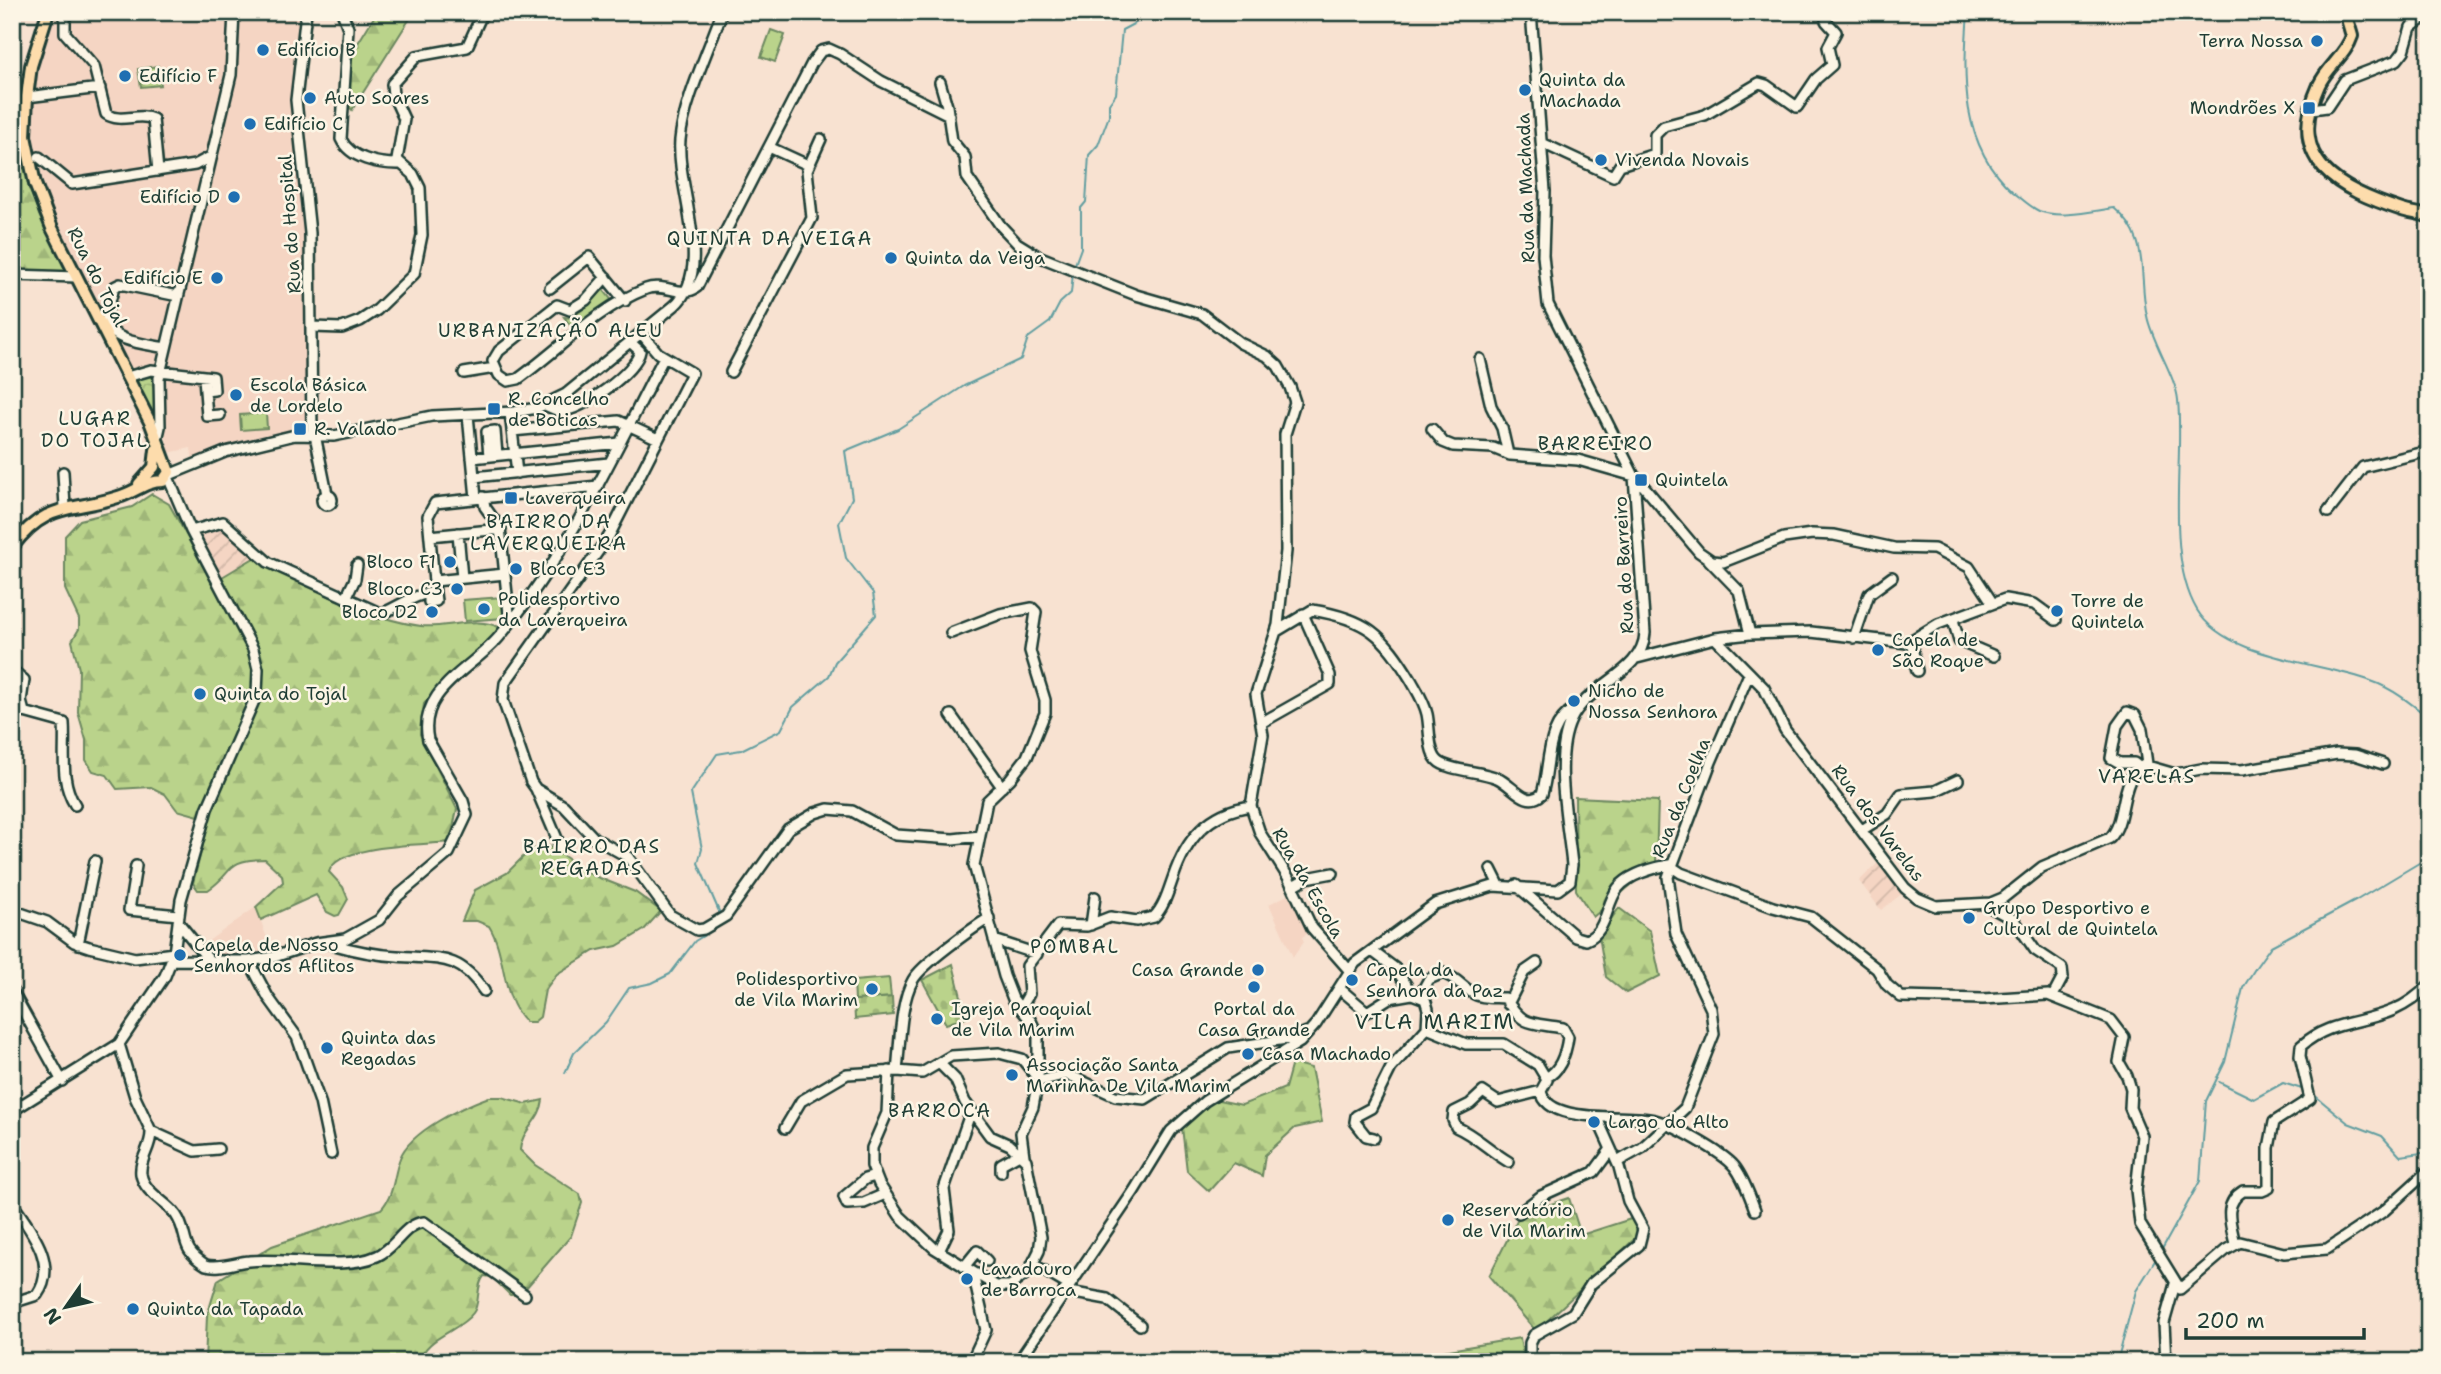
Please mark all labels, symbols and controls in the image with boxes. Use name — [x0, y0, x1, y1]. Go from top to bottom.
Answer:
place label: Terra Nossa — [2199, 29, 2303, 53]
marker: Terra Nossa — [2309, 33, 2325, 49]
place label: Edifício B — [277, 38, 356, 62]
marker: Edifício B — [255, 42, 271, 58]
place label: Edifício F — [139, 64, 217, 88]
marker: Edifício F — [117, 68, 133, 84]
place label: Quinta da Machada — [1539, 68, 1625, 113]
marker: Quinta da Machada — [1517, 82, 1533, 98]
place label: Auto Soares — [324, 86, 429, 110]
marker: Auto Soares — [302, 90, 318, 106]
place label: Mondrões X — [2190, 96, 2295, 120]
marker: Mondrões X — [2301, 100, 2317, 116]
place label: Edifício C — [264, 112, 343, 136]
street label: Rua da Machada — [1511, 113, 1541, 263]
marker: Edifício C — [242, 116, 258, 132]
place label: Vivenda Novais — [1615, 148, 1750, 172]
marker: Vivenda Novais — [1593, 152, 1609, 168]
street label: Rua do Hospital — [273, 153, 307, 294]
place label: Edifício D — [140, 185, 220, 209]
marker: Edifício D — [226, 189, 242, 205]
street label: Rua do Tojal — [62, 223, 133, 331]
district label: QUINTA DA VEIGA — [667, 226, 873, 251]
place label: Quinta da Veiga — [905, 246, 1045, 270]
marker: Quinta da Veiga — [883, 250, 899, 266]
place label: Edifício E — [123, 266, 203, 290]
marker: Edifício E — [209, 270, 225, 286]
district label: URBANIZAÇÃO ALEU — [438, 317, 664, 343]
place label: Escola Básica de Lordelo — [250, 373, 367, 418]
marker: Escola Básica de Lordelo — [228, 387, 244, 403]
place label: R. Concelho de Boticas — [508, 387, 609, 432]
marker: R. Concelho de Boticas — [486, 401, 502, 417]
district label: LUGAR DO TOJAL — [41, 406, 149, 453]
place label: R. Valado — [314, 417, 397, 441]
marker: R. Valado — [292, 421, 308, 437]
district label: BARREIRO — [1538, 431, 1654, 456]
place label: Quintela — [1655, 468, 1728, 492]
marker: Quintela — [1633, 472, 1649, 488]
place label: Laverqueira — [525, 486, 626, 510]
marker: Laverqueira — [503, 490, 519, 506]
street label: Rua do Barreiro — [1608, 496, 1640, 634]
district label: BAIRRO DA LAVERQUEIRA — [470, 509, 628, 556]
place label: Bloco F1 — [366, 550, 436, 574]
marker: Bloco F1 — [442, 554, 458, 570]
place label: Bloco E3 — [530, 557, 606, 581]
marker: Bloco E3 — [508, 561, 524, 577]
place label: Bloco C3 — [367, 577, 443, 601]
marker: Bloco C3 — [449, 581, 465, 597]
place label: Polidesportivo da Laverqueira — [498, 587, 628, 632]
place label: Torre de Quintela — [2071, 589, 2144, 634]
place label: Bloco D2 — [342, 600, 418, 624]
marker: Polidesportivo da Laverqueira — [476, 601, 492, 617]
marker: Torre de Quintela — [2049, 603, 2065, 619]
marker: Bloco D2 — [424, 604, 440, 620]
place label: Capela de São Roque — [1892, 628, 1984, 673]
marker: Capela de São Roque — [1870, 642, 1886, 658]
place label: Nicho de Nossa Senhora — [1588, 679, 1718, 724]
place label: Quinta do Tojal — [214, 682, 348, 706]
marker: Quinta do Tojal — [192, 686, 208, 702]
marker: Nicho de Nossa Senhora — [1566, 693, 1582, 709]
street label: Rua da Coelha — [1646, 734, 1716, 862]
street label: Rua dos Varelas — [1826, 759, 1930, 887]
district label: VARELAS — [2098, 764, 2196, 789]
street label: Rua da Escola — [1267, 823, 1349, 943]
district label: BAIRRO DAS REGADAS — [523, 834, 661, 881]
place label: Grupo Desportivo e Cultural de Quintela — [1983, 896, 2158, 941]
marker: Grupo Desportivo e Cultural de Quintela — [1961, 910, 1977, 926]
place label: Capela de Nosso Senhor dos Aflitos — [194, 933, 355, 978]
district label: POMBAL — [1030, 934, 1120, 959]
marker: Capela de Nosso Senhor dos Aflitos — [172, 947, 188, 963]
place label: Casa Grande — [1131, 958, 1244, 982]
place label: Capela da Senhora da Paz — [1366, 958, 1503, 1003]
marker: Casa Grande — [1250, 962, 1266, 978]
place label: Polidesportivo de Vila Marim — [734, 967, 858, 1012]
marker: Capela da Senhora da Paz — [1344, 972, 1360, 988]
marker: Portal da Casa Grande — [1246, 979, 1262, 995]
marker: Polidesportivo de Vila Marim — [864, 981, 880, 997]
place label: Igreja Paroquial de Vila Marim — [951, 997, 1092, 1042]
place label: Portal da Casa Grande — [1198, 997, 1310, 1042]
district label: VILA MARIM — [1355, 1008, 1515, 1036]
marker: Igreja Paroquial de Vila Marim — [929, 1011, 945, 1027]
place label: Quinta das Regadas — [341, 1026, 436, 1071]
marker: Quinta das Regadas — [319, 1040, 335, 1056]
place label: Casa Machado — [1262, 1042, 1391, 1066]
marker: Casa Machado — [1240, 1046, 1256, 1062]
place label: Associação Santa Marinha De Vila Marim — [1026, 1053, 1231, 1098]
marker: Associação Santa Marinha De Vila Marim — [1004, 1067, 1020, 1083]
district label: BARROCA — [888, 1098, 992, 1123]
place label: Largo do Alto — [1608, 1110, 1729, 1134]
marker: Largo do Alto — [1586, 1114, 1602, 1130]
place label: Reservatório de Vila Marim — [1462, 1198, 1586, 1243]
marker: Reservatório de Vila Marim — [1440, 1212, 1456, 1228]
place label: Lavadouro de Barroca — [981, 1257, 1076, 1302]
marker: Lavadouro de Barroca — [959, 1271, 975, 1287]
north arrow — [32, 1272, 102, 1342]
place label: Quinta da Tapada — [147, 1297, 303, 1321]
scale bar — [2186, 1297, 2364, 1341]
marker: Quinta da Tapada — [125, 1301, 141, 1317]
text: N — [38, 1303, 67, 1329]
text: 200 m — [2196, 1307, 2265, 1335]

